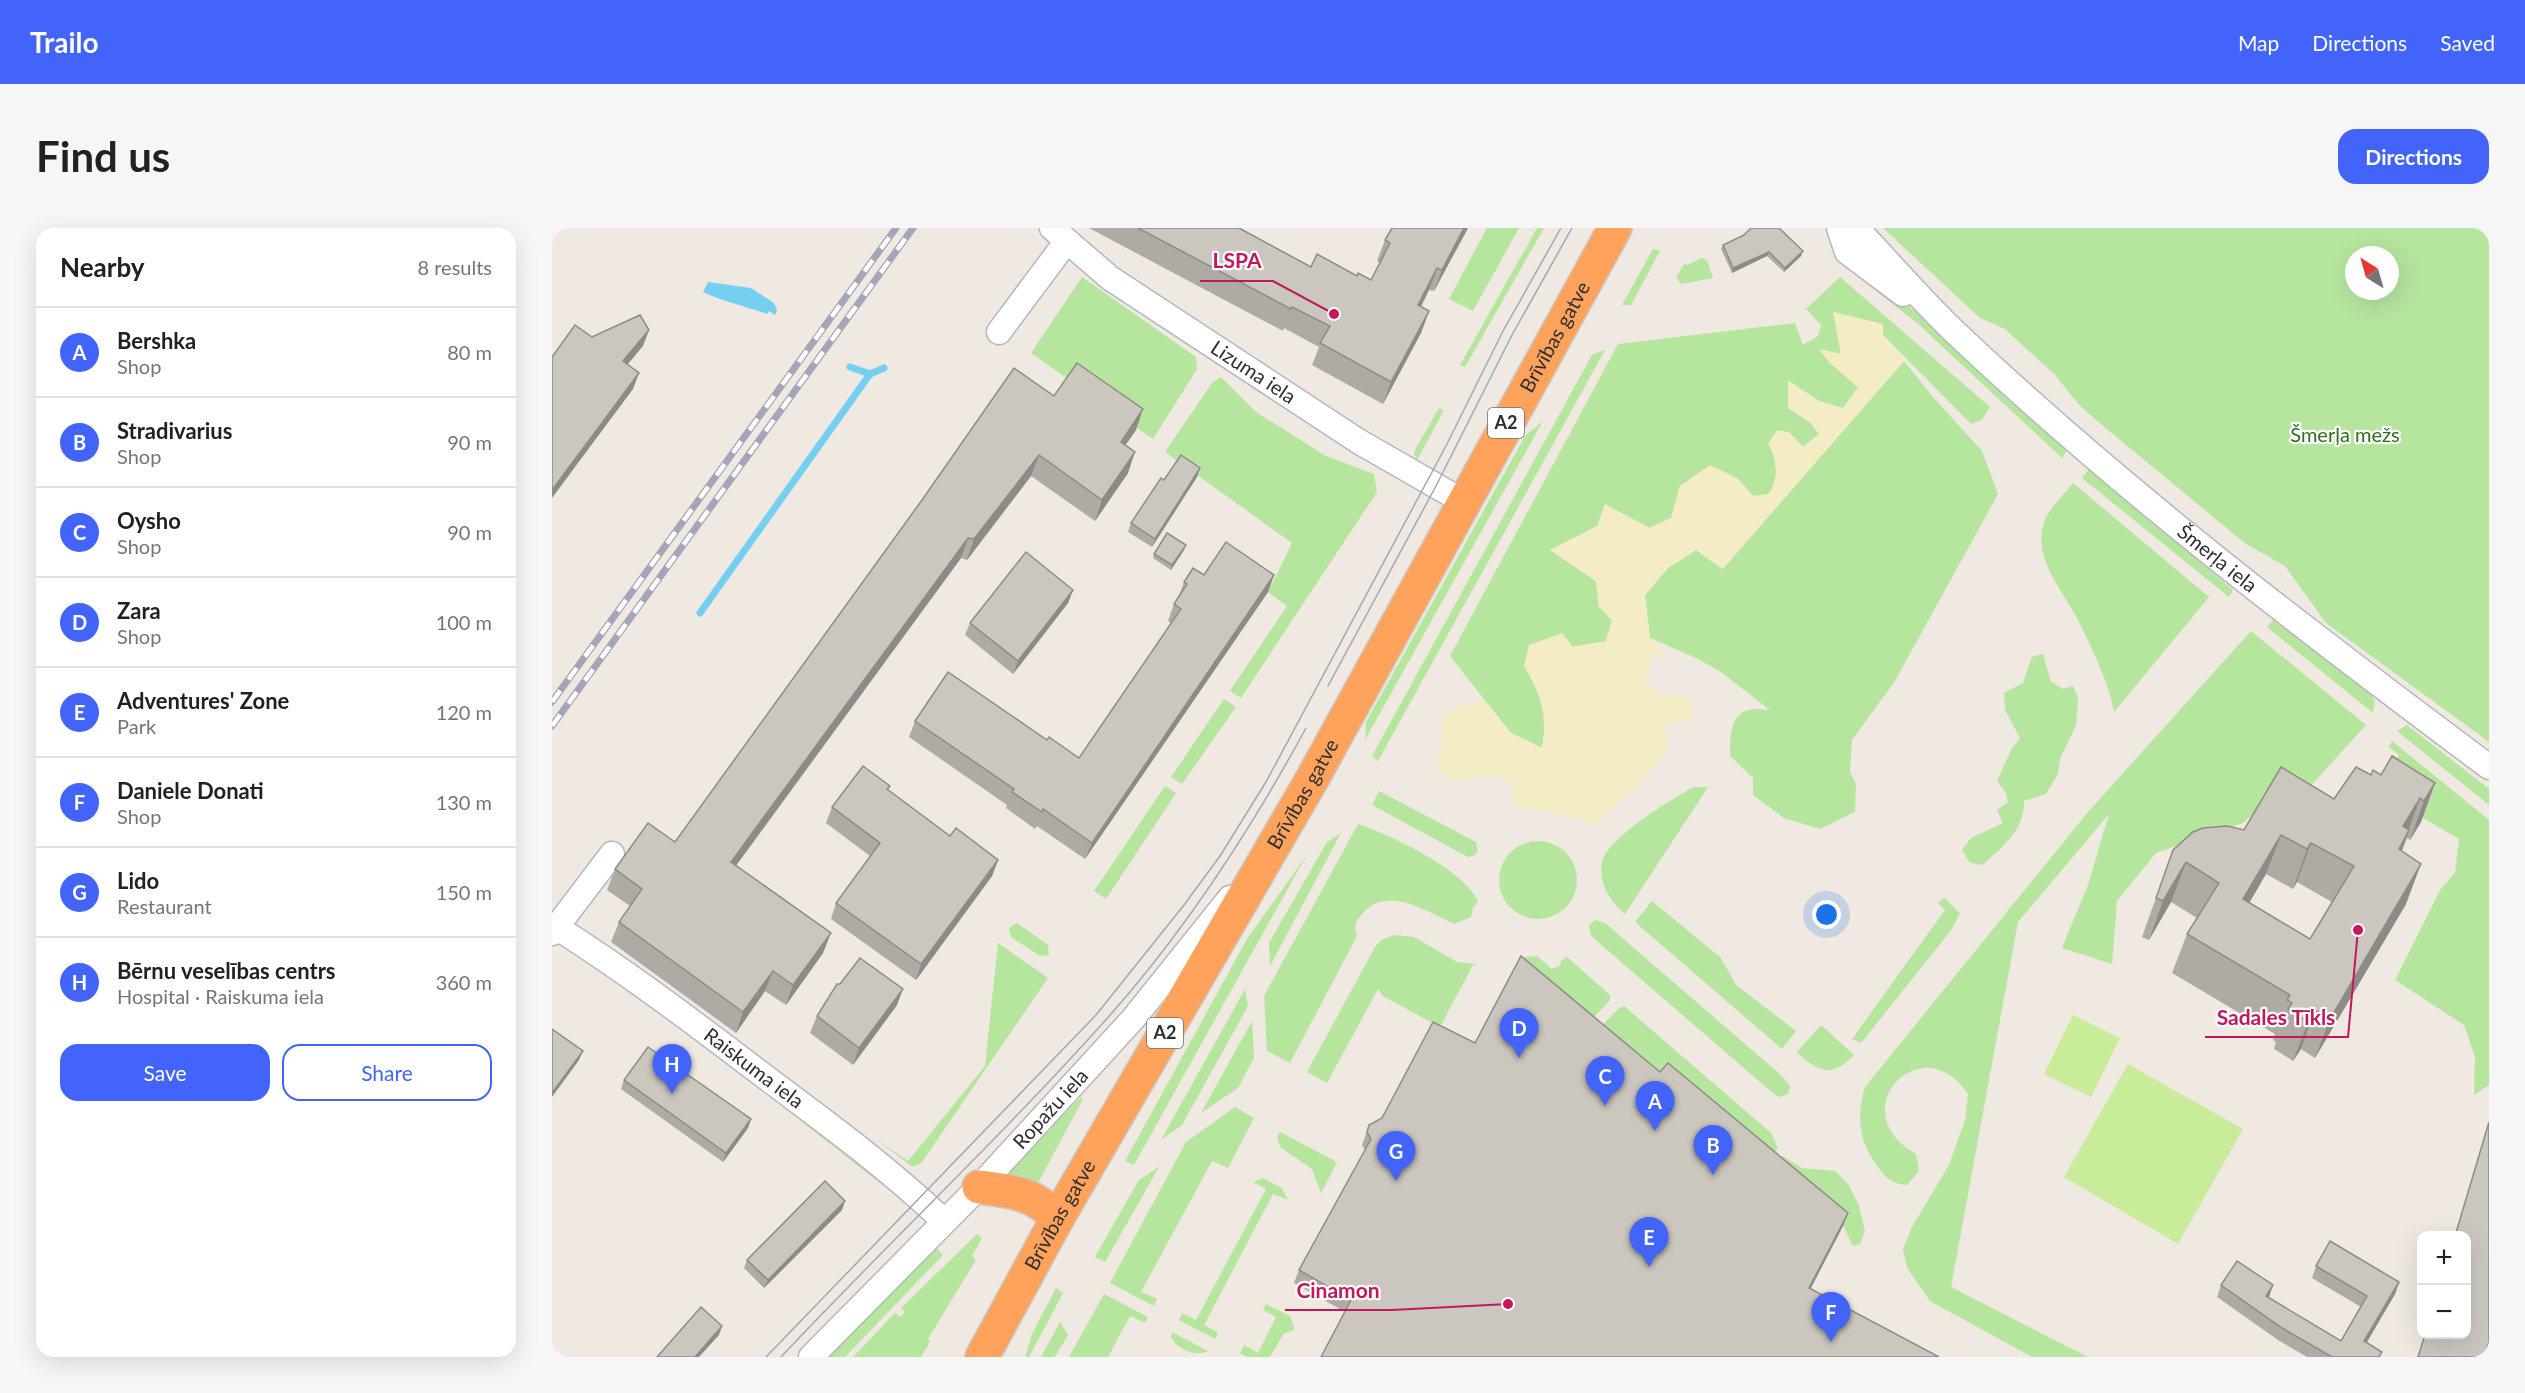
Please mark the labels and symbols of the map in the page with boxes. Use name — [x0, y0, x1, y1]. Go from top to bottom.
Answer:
callout: LSPA — [1200, 242, 1273, 281]
north arrow — [2345, 246, 2399, 300]
text: LSPA — [1213, 247, 1262, 272]
street label: Brīvības gatve — [1514, 277, 1594, 396]
street label: Lizuma iela — [1207, 335, 1301, 408]
road number: A2 — [1488, 408, 1524, 438]
park label: Šmerļa mežs — [2290, 422, 2400, 446]
street label: Šmerļa iela — [2173, 519, 2262, 597]
street label: Brīvības gatve — [1261, 734, 1343, 853]
your location — [1812, 900, 1841, 929]
callout: Sadales Tīkls — [2205, 998, 2348, 1037]
text: Sadales Tīkls — [2217, 1004, 2335, 1029]
pin: D — [1500, 1008, 1538, 1058]
road number: A2 — [1147, 1018, 1183, 1048]
street label: Raiskuma iela — [700, 1022, 809, 1113]
pin: H — [652, 1044, 692, 1094]
pin: C — [1586, 1056, 1624, 1106]
street label: Ropažu iela — [1007, 1063, 1092, 1153]
pin: A — [1636, 1082, 1674, 1131]
pin: B — [1694, 1126, 1732, 1175]
pin: G — [1376, 1132, 1416, 1181]
street label: Brīvības gatve — [1019, 1155, 1100, 1274]
pin: E — [1630, 1218, 1668, 1267]
callout: Cinamon — [1285, 1271, 1392, 1310]
text: Cinamon — [1296, 1277, 1380, 1302]
pin: F — [1812, 1292, 1850, 1342]

